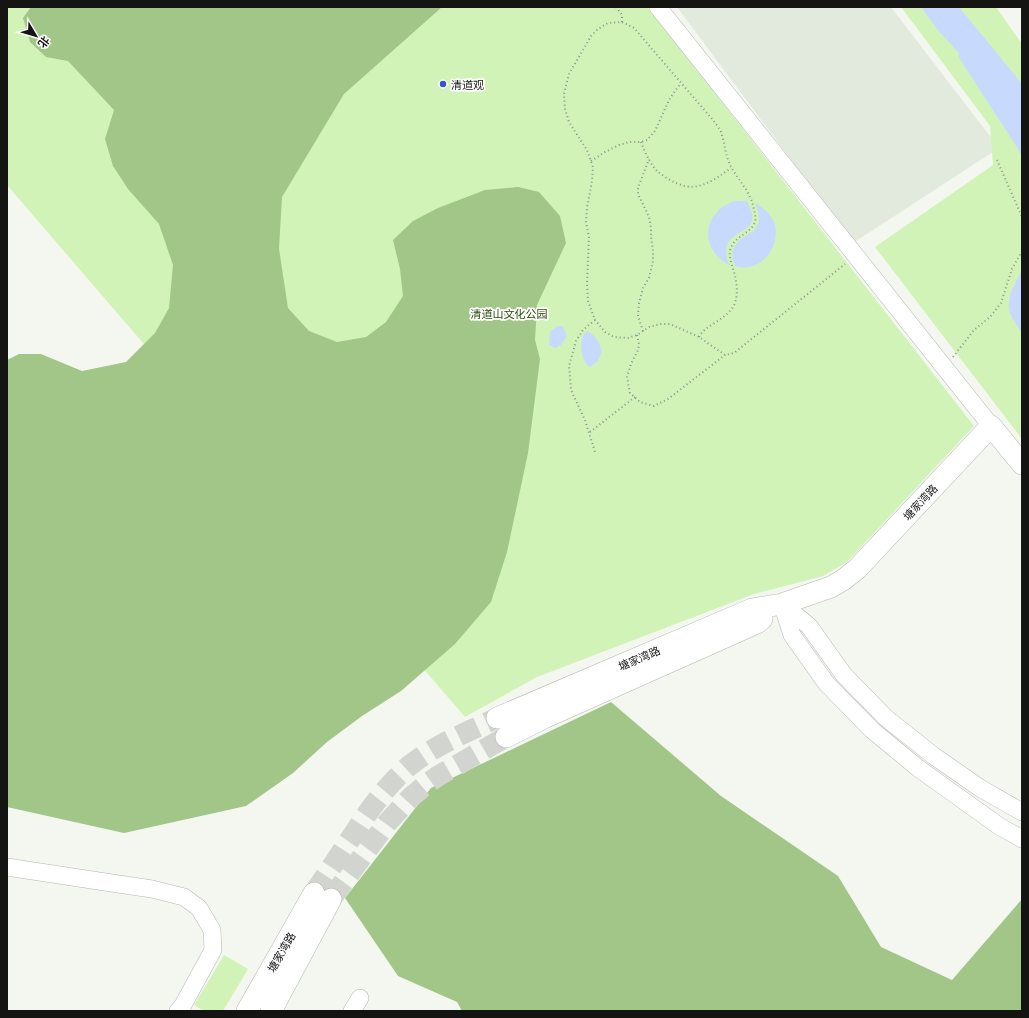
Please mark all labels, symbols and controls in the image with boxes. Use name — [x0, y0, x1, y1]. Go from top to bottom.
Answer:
north arrow — [16, 16, 56, 56]
text: 北 — [35, 34, 54, 51]
place label: 清道观 — [451, 77, 484, 92]
marker: 清道观 — [438, 79, 448, 89]
park label: 清道山文化公园 — [471, 306, 548, 321]
street label: 塘家湾路 — [900, 481, 940, 523]
street label: 塘家湾路 — [616, 643, 662, 673]
street label: 塘家湾路 — [264, 929, 298, 975]

